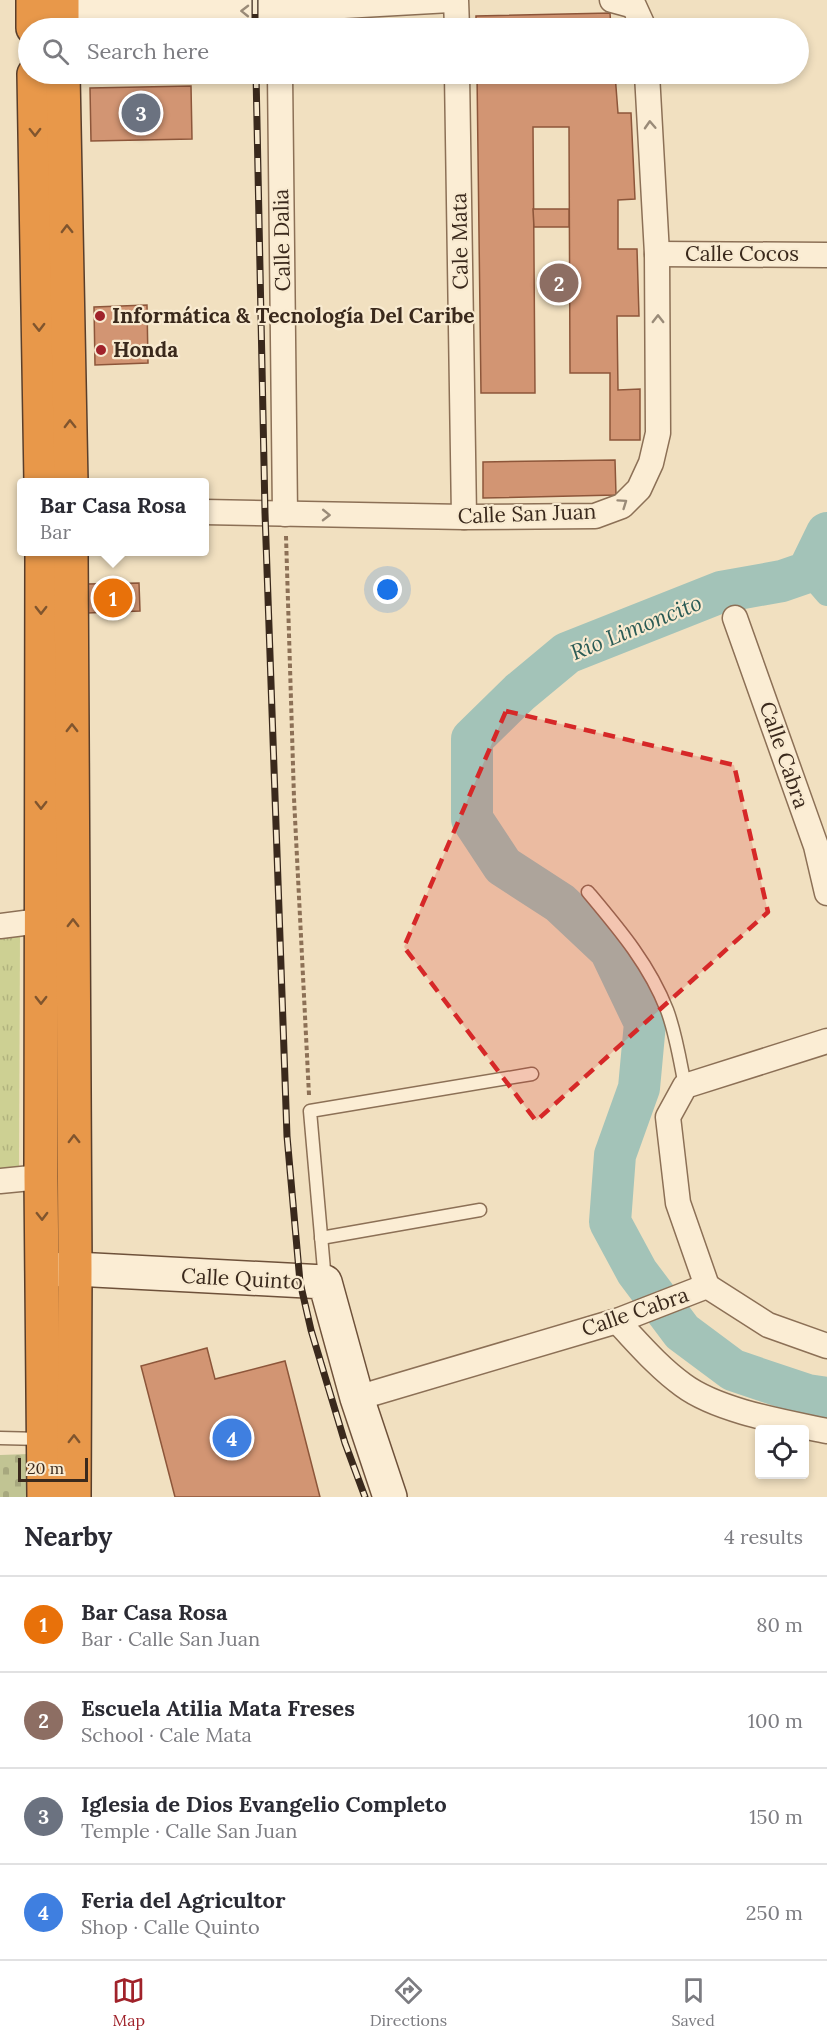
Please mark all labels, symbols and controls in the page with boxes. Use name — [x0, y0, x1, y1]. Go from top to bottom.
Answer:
one-way arrow — [240, 5, 249, 17]
search box — [18, 18, 809, 84]
icon: search — [39, 35, 72, 68]
text: Search here — [87, 37, 209, 65]
pin: 3 — [122, 90, 160, 136]
one-way arrow — [643, 120, 656, 129]
one-way arrow — [29, 127, 41, 136]
street label: Calle Dalia — [267, 188, 296, 292]
street label: Cale Mata — [445, 192, 474, 290]
one-way arrow — [61, 225, 73, 234]
street label: Calle Cocos — [685, 240, 799, 267]
pin: 2 — [540, 260, 578, 306]
place label: Informática & Tecnología Del Caribe — [112, 302, 475, 329]
marker: Informática & Tecnología Del Caribe — [93, 309, 107, 323]
one-way arrow — [652, 315, 664, 324]
one-way arrow — [32, 322, 45, 331]
place label: Honda — [113, 336, 178, 363]
marker: Honda — [94, 343, 108, 357]
one-way arrow — [64, 420, 76, 429]
popup — [17, 478, 209, 556]
text: Bar Casa Rosa — [40, 491, 186, 519]
street label: Calle San Juan — [457, 498, 597, 529]
one-way arrow — [616, 499, 627, 510]
one-way arrow — [321, 508, 330, 521]
text: Bar — [40, 519, 71, 544]
your location — [373, 575, 402, 604]
pin: 1 — [94, 576, 132, 620]
water label: Río Limoncito — [566, 588, 706, 666]
one-way arrow — [35, 605, 47, 614]
street label: Calle Cabra — [754, 698, 815, 812]
one-way arrow — [66, 723, 78, 732]
one-way arrow — [35, 800, 47, 809]
one-way arrow — [67, 918, 79, 927]
one-way arrow — [34, 995, 47, 1004]
one-way arrow — [68, 1134, 80, 1143]
one-way arrow — [36, 1211, 48, 1220]
street label: Calle Quinto — [180, 1262, 304, 1295]
street label: Calle Cabra — [578, 1281, 692, 1342]
pin: 4 — [212, 1416, 252, 1460]
map controls — [755, 1425, 809, 1479]
button: locate — [755, 1425, 809, 1479]
one-way arrow — [68, 1434, 80, 1443]
scale bar — [18, 1455, 88, 1482]
text: 20 m — [27, 1458, 64, 1478]
text: Nearby — [24, 1520, 112, 1553]
text: 4 results — [724, 1524, 803, 1549]
text: Bar Casa Rosa — [81, 1598, 228, 1626]
text: 1 — [39, 1612, 48, 1637]
text: 80 m — [756, 1612, 803, 1637]
text: Bar · Calle San Juan — [81, 1626, 260, 1651]
text: Escuela Atilia Mata Freses — [81, 1694, 355, 1722]
text: 2 — [38, 1708, 49, 1733]
text: 100 m — [748, 1708, 803, 1733]
text: School · Cale Mata — [81, 1722, 252, 1747]
text: Iglesia de Dios Evangelio Completo — [81, 1790, 447, 1818]
text: 3 — [38, 1804, 49, 1829]
text: 150 m — [749, 1804, 803, 1829]
text: Temple · Calle San Juan — [81, 1818, 297, 1843]
text: Feria del Agricultor — [81, 1886, 286, 1914]
text: 4 — [38, 1900, 49, 1925]
text: 250 m — [746, 1900, 803, 1925]
text: Shop · Calle Quinto — [81, 1914, 260, 1939]
tab: Map — [112, 1974, 145, 2030]
tab: Directions — [370, 1974, 447, 2030]
tab: Saved — [671, 1974, 715, 2030]

